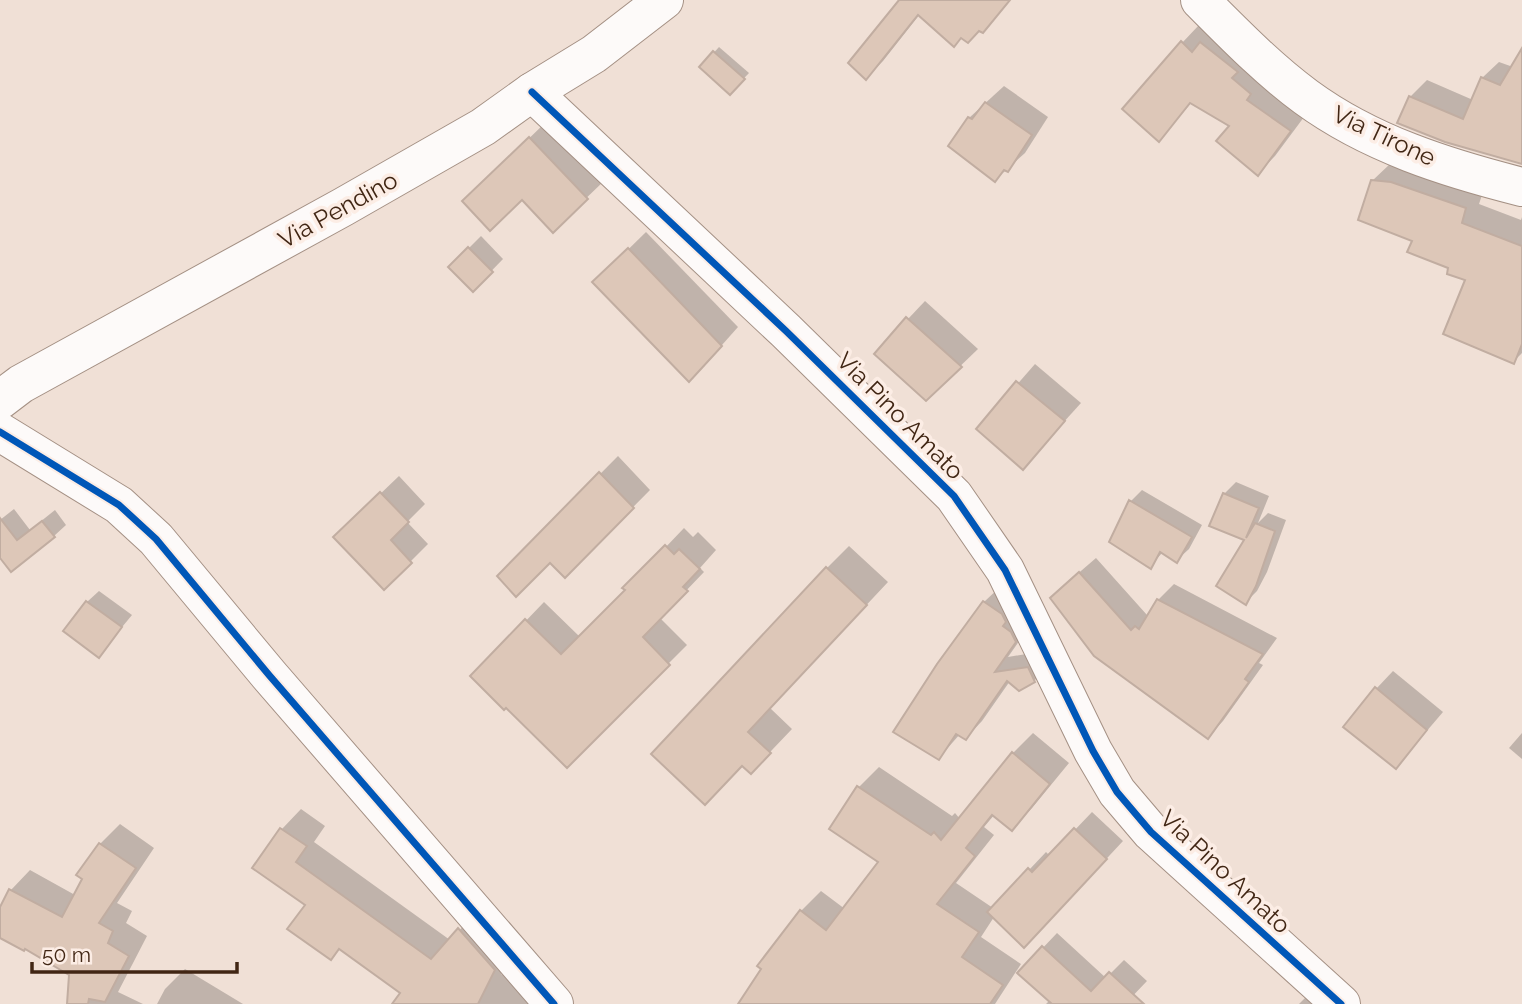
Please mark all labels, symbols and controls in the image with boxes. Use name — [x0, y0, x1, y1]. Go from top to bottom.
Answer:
street label: Via Tirone — [1328, 99, 1440, 172]
street label: Via Pendino — [273, 165, 402, 254]
street label: Via Pino Amato — [831, 346, 970, 485]
street label: Via Pino Amato — [1154, 804, 1297, 940]
scale bar — [32, 930, 236, 974]
text: 50 m — [42, 942, 91, 967]

